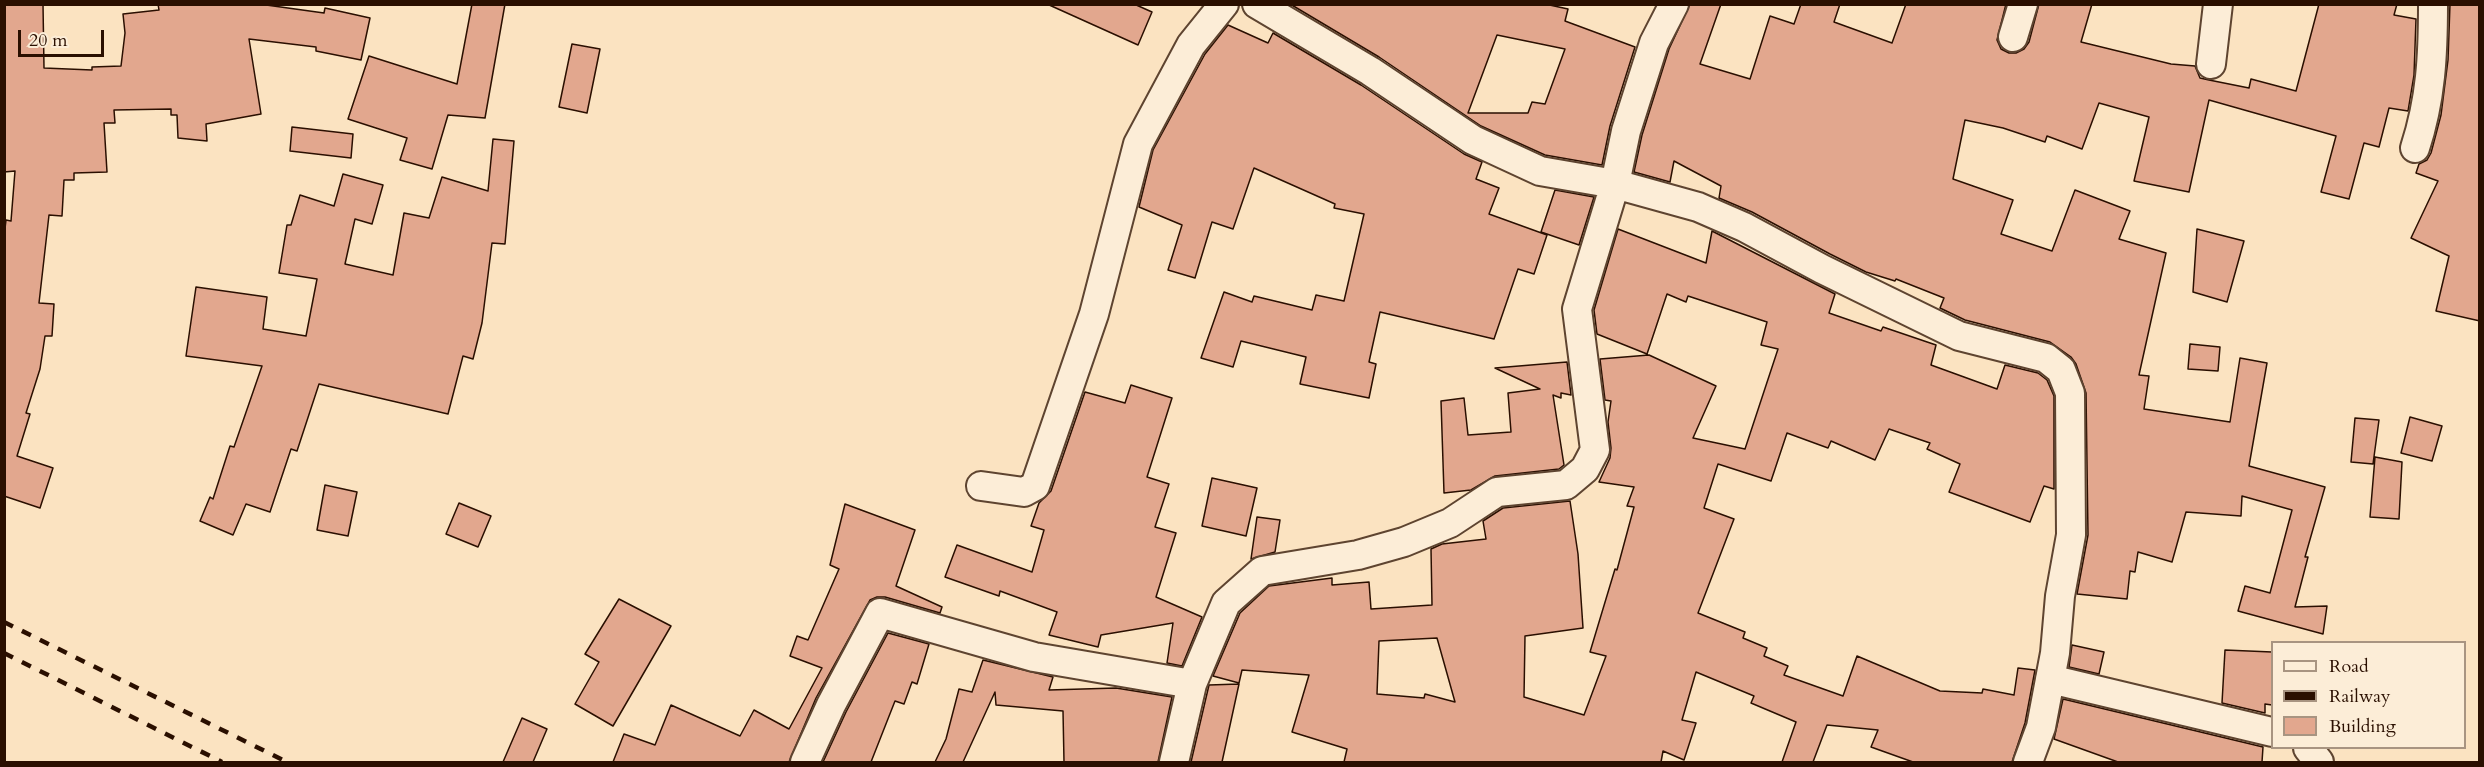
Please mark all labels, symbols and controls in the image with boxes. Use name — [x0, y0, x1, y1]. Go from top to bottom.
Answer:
scale bar — [21, 18, 106, 56]
text: 20 m — [29, 28, 68, 53]
legend — [2271, 641, 2466, 749]
text: Road — [2329, 654, 2369, 679]
text: Railway — [2329, 684, 2391, 709]
text: Building — [2329, 714, 2396, 739]

